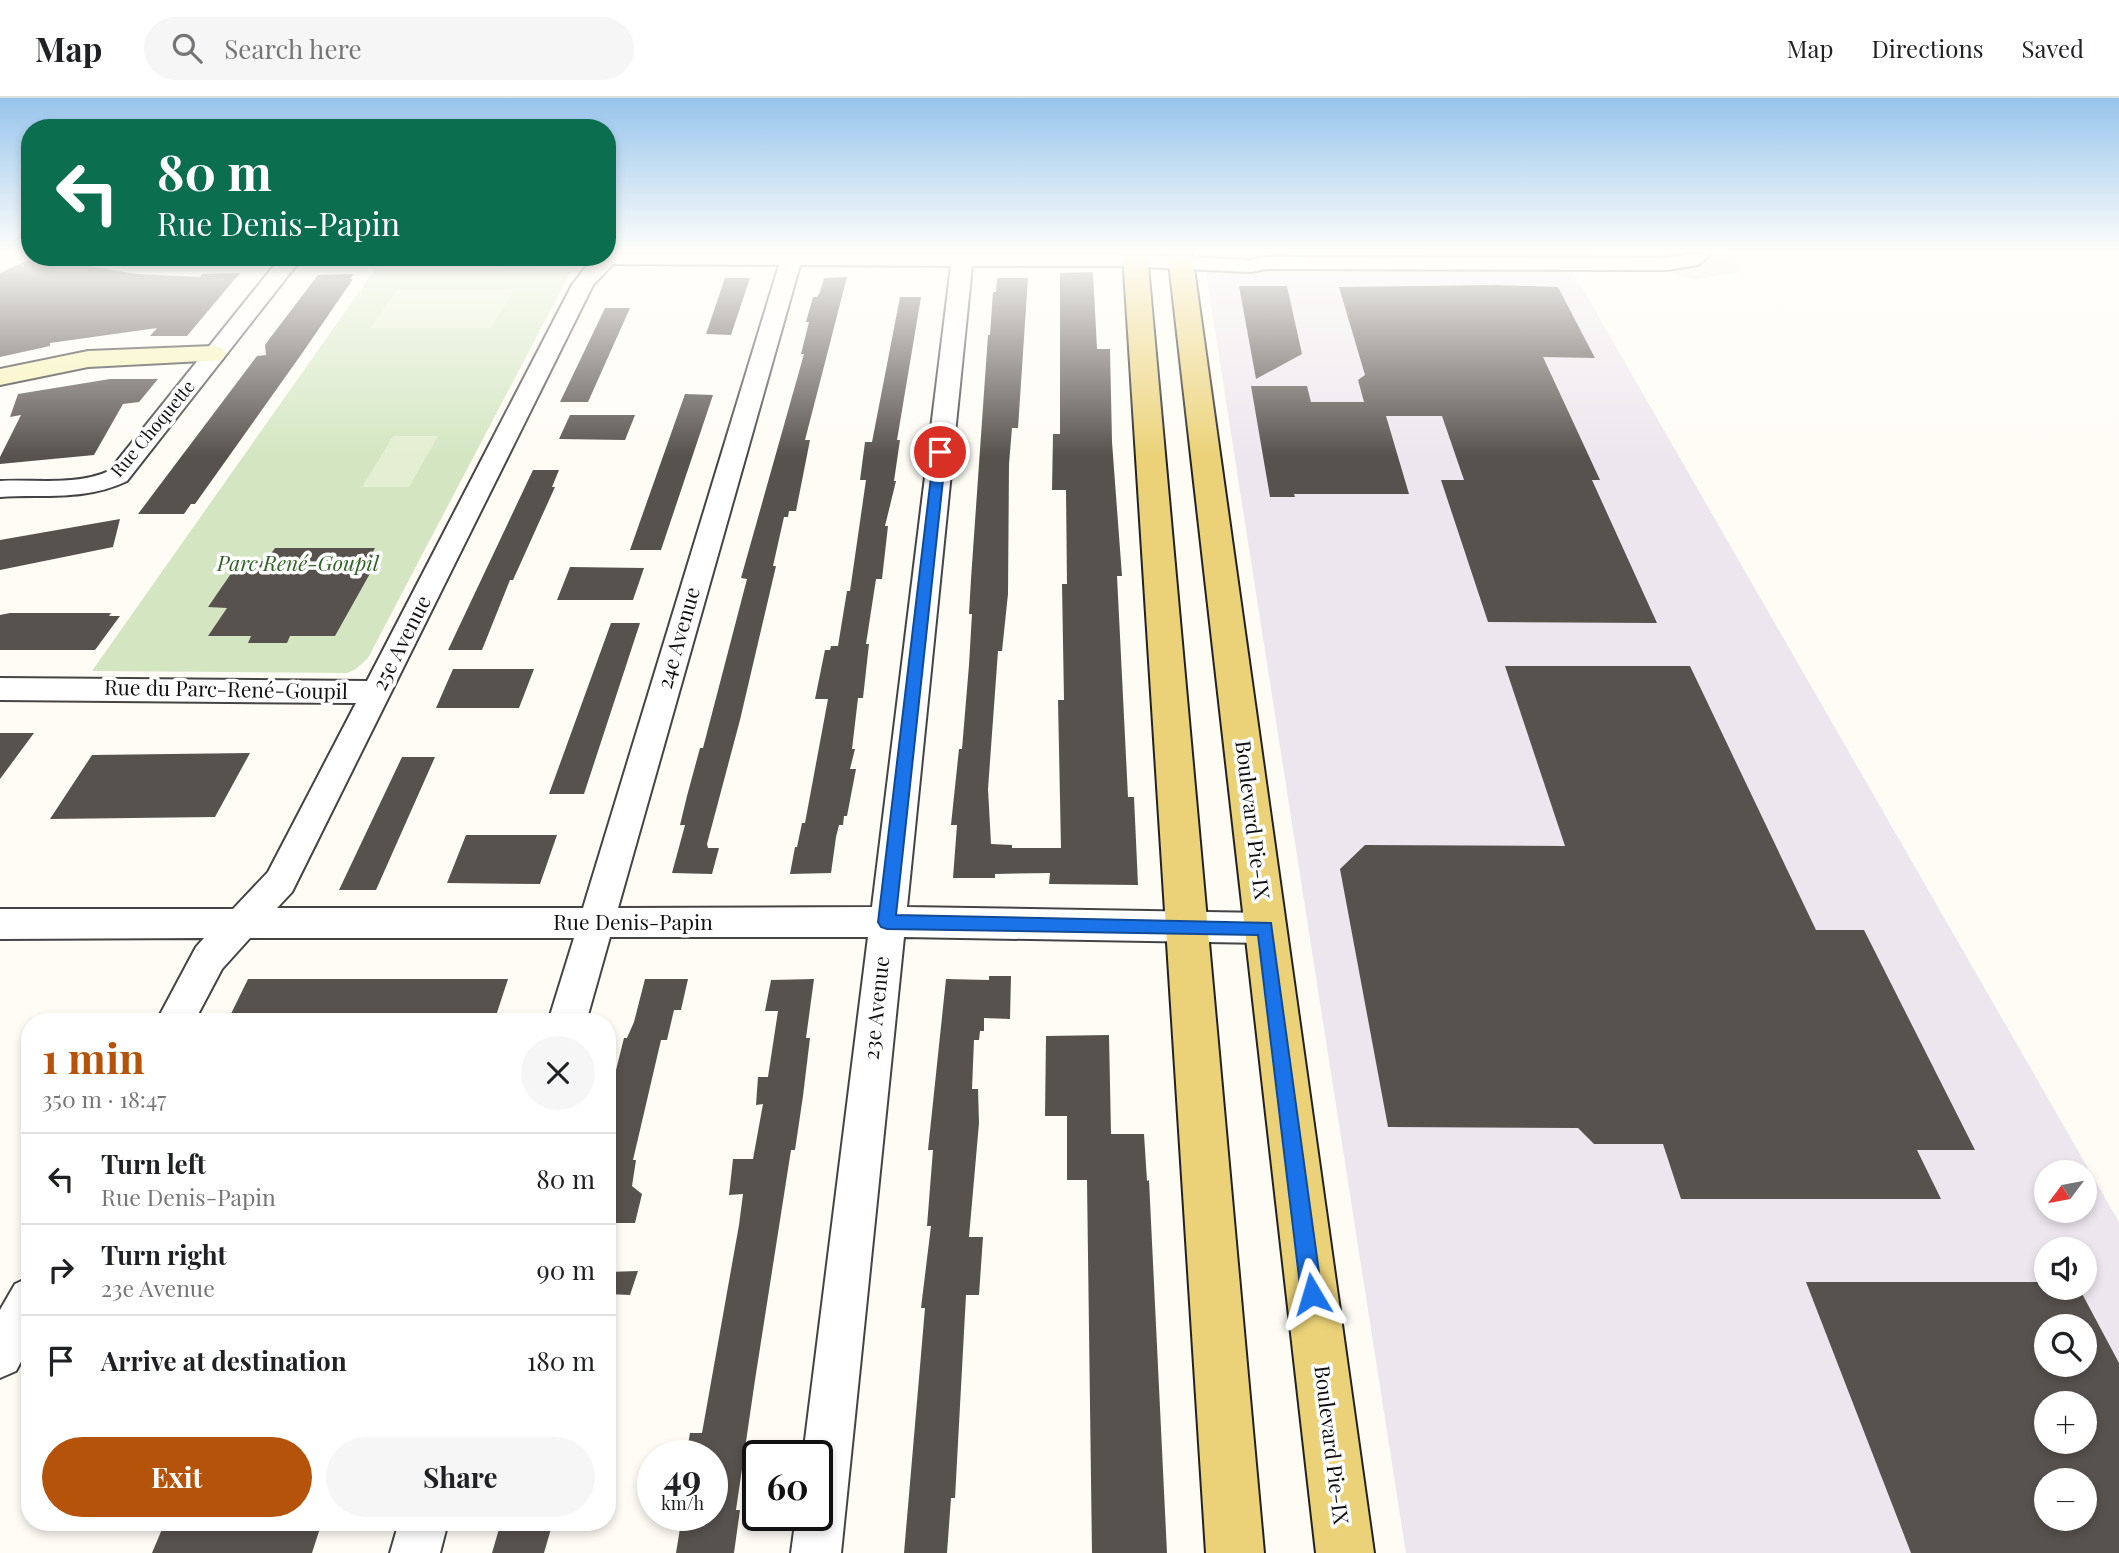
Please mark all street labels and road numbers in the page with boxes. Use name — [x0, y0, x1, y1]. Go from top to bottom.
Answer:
street label: Rue Choquette — [105, 375, 200, 482]
street label: 24e Avenue — [649, 583, 705, 692]
street label: 25e Avenue — [364, 590, 436, 694]
street label: Rue du Parc-René-Goupil — [104, 672, 348, 704]
street label: Boulevard Pie-IX — [1230, 739, 1278, 902]
street label: Rue Denis-Papin — [553, 907, 713, 935]
street label: 23e Avenue — [856, 955, 894, 1061]
street label: Boulevard Pie-IX — [1309, 1364, 1357, 1527]

